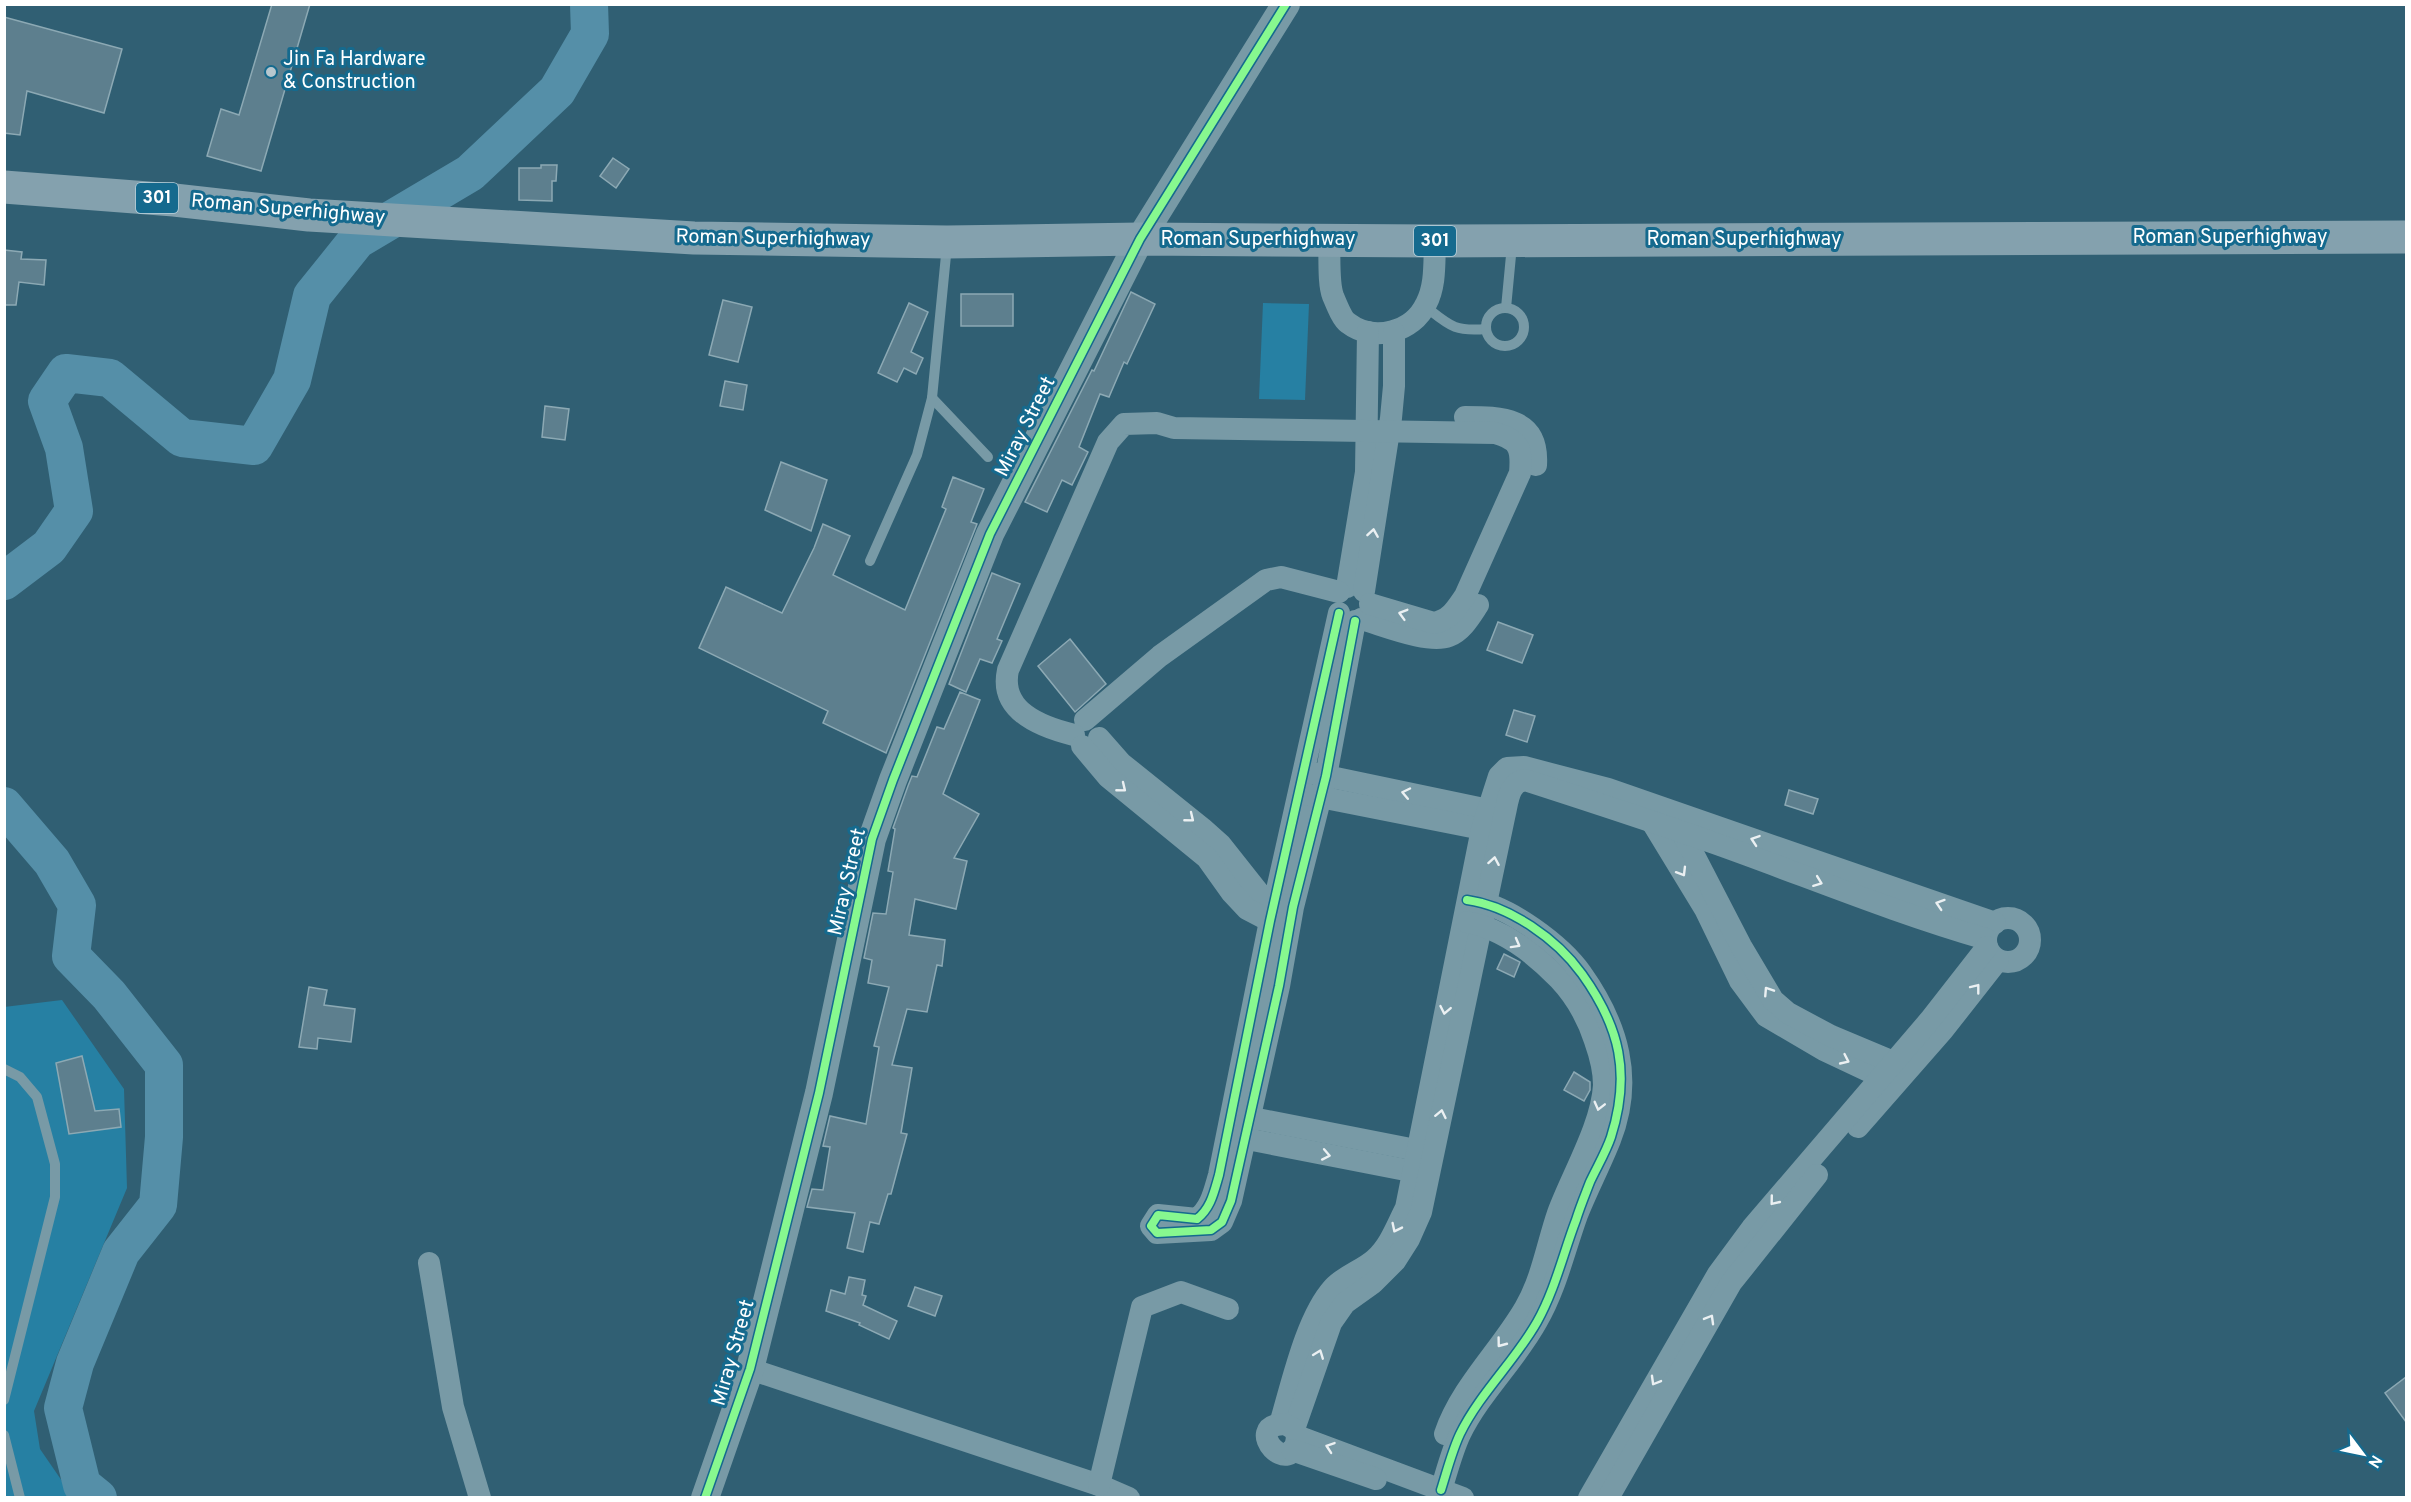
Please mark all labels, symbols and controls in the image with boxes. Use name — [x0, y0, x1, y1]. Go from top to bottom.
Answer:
place label: Jin Fa Hardware & Construction — [283, 47, 425, 96]
marker: Jin Fa Hardware & Construction — [264, 65, 278, 79]
road number: 301 — [136, 183, 178, 213]
street label: Roman Superhighway — [190, 189, 386, 231]
street label: Roman Superhighway — [675, 224, 871, 254]
street label: Roman Superhighway — [2132, 225, 2328, 251]
road number: 301 — [1414, 226, 1456, 256]
street label: Roman Superhighway — [1160, 227, 1356, 253]
street label: Roman Superhighway — [1646, 227, 1842, 253]
street label: Miray Street — [990, 372, 1062, 482]
one-way arrow — [1366, 529, 1379, 539]
one-way arrow — [1398, 609, 1409, 621]
one-way arrow — [1115, 781, 1126, 792]
one-way arrow — [1401, 787, 1411, 800]
one-way arrow — [1183, 811, 1194, 822]
street label: Miray Street — [823, 826, 873, 938]
one-way arrow — [1750, 835, 1761, 848]
one-way arrow — [1488, 857, 1500, 866]
one-way arrow — [1675, 866, 1687, 876]
one-way arrow — [1812, 875, 1823, 888]
one-way arrow — [1935, 899, 1946, 911]
one-way arrow — [1510, 936, 1521, 948]
one-way arrow — [1969, 983, 1980, 994]
one-way arrow — [1763, 987, 1775, 997]
one-way arrow — [1439, 1004, 1452, 1014]
one-way arrow — [1839, 1052, 1850, 1064]
one-way arrow — [1593, 1100, 1606, 1110]
one-way arrow — [1434, 1109, 1447, 1119]
one-way arrow — [1321, 1148, 1331, 1161]
one-way arrow — [1771, 1194, 1782, 1205]
one-way arrow — [1391, 1221, 1403, 1232]
street label: Miray Street — [706, 1297, 762, 1409]
one-way arrow — [1703, 1315, 1714, 1325]
one-way arrow — [1498, 1336, 1509, 1347]
one-way arrow — [1312, 1349, 1325, 1360]
one-way arrow — [1651, 1375, 1662, 1385]
north arrow — [2333, 1424, 2393, 1484]
one-way arrow — [1325, 1442, 1336, 1454]
text: N — [2362, 1451, 2386, 1471]

